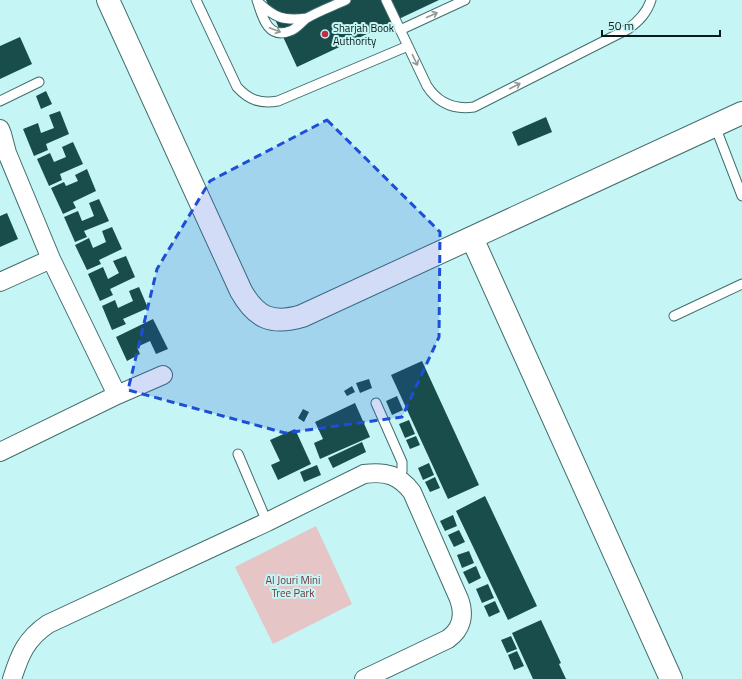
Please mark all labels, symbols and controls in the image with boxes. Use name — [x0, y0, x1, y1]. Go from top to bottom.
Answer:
one-way arrow — [426, 11, 438, 18]
scale bar — [602, 12, 720, 38]
text: 50 m — [608, 16, 634, 35]
place label: Sharjah Book Authority — [333, 20, 395, 49]
one-way arrow — [269, 27, 281, 35]
marker: Sharjah Book Authority — [320, 29, 330, 39]
one-way arrow — [412, 54, 419, 66]
one-way arrow — [509, 82, 521, 89]
park label: Al Jouri Mini Tree Park — [266, 572, 320, 601]

